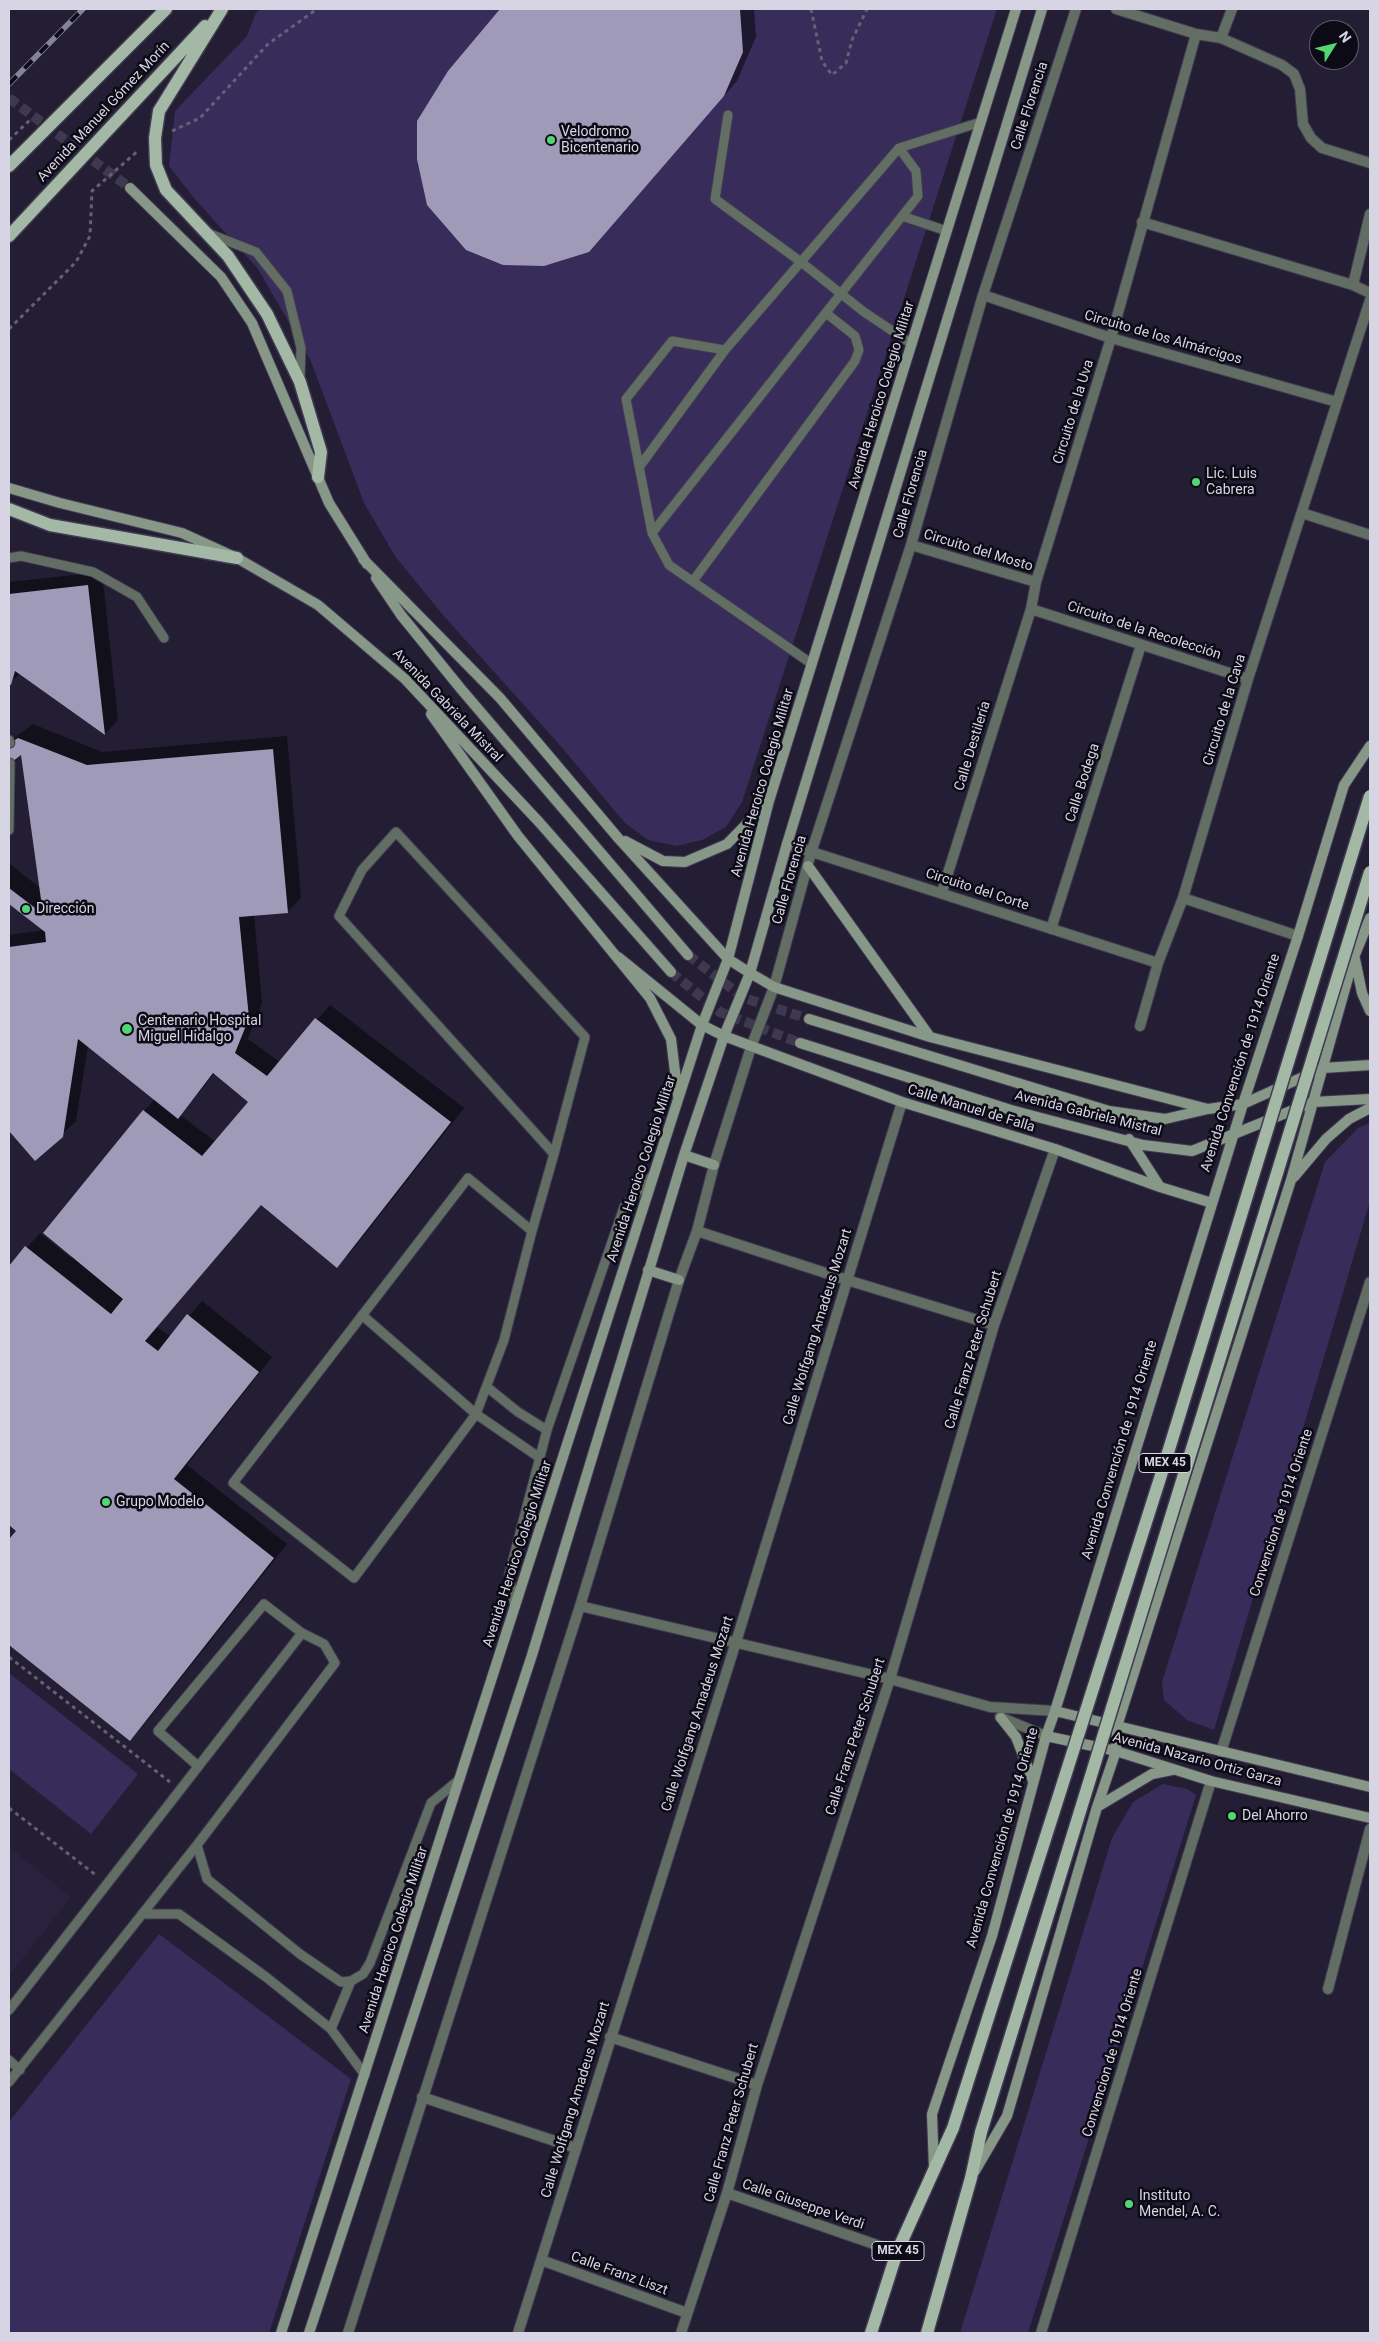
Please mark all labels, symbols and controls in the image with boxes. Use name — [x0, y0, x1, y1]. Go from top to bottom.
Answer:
north arrow — [1309, 20, 1359, 70]
text: N — [1336, 28, 1355, 45]
street label: Avenida Manuel Gómez Morín — [34, 38, 174, 186]
street label: Calle Florencia — [1008, 60, 1052, 152]
place label: Velodromo Bicentenario — [561, 124, 639, 156]
marker: Velodromo Bicentenario — [545, 134, 557, 146]
street label: Avenida Heroico Colegio Militar — [845, 299, 919, 491]
street label: Circuito de los Almárcigos — [1082, 307, 1244, 369]
street label: Circuito de la Uva — [1050, 358, 1098, 466]
street label: Calle Florencia — [890, 448, 932, 540]
place label: Lic. Luis Cabrera — [1206, 466, 1257, 498]
marker: Lic. Luis Cabrera — [1190, 476, 1202, 488]
street label: Circuito del Mosto — [921, 526, 1035, 576]
street label: Circuito de la Recolección — [1065, 598, 1223, 664]
street label: Avenida Gabriela Mistral — [389, 646, 505, 766]
street label: Circuito de la Cava — [1200, 652, 1250, 768]
street label: Avenida Heroico Colegio Militar — [728, 687, 798, 879]
street label: Calle Destilería — [951, 699, 995, 793]
street label: Calle Bodega — [1062, 741, 1104, 825]
street label: Calle Florencia — [769, 834, 811, 926]
street label: Circuito del Corte — [923, 865, 1031, 915]
place label: Dirección — [36, 901, 94, 917]
marker: Dirección — [20, 903, 32, 915]
street label: Avenida Convención de 1914 Oriente — [1198, 952, 1284, 1174]
place label: Centenario Hospital Miguel Hidalgo — [138, 1013, 261, 1046]
marker: Centenario Hospital Miguel Hidalgo — [120, 1022, 134, 1036]
street label: Avenida Heroico Colegio Militar — [604, 1074, 680, 1264]
street label: Calle Manuel de Falla — [905, 1082, 1037, 1136]
street label: Avenida Gabriela Mistral — [1013, 1088, 1163, 1140]
street label: Calle Wolfgang Amadeus Mozart — [780, 1227, 856, 1427]
street label: Calle Franz Peter Schubert — [942, 1269, 1006, 1431]
street label: Avenida Convención de 1914 Oriente — [1079, 1338, 1161, 1562]
street label: Convencion de 1914 Oriente — [1247, 1427, 1317, 1599]
road number: MEX 45 — [1139, 1454, 1191, 1472]
street label: Avenida Heroico Colegio Militar — [480, 1459, 556, 1649]
place label: Grupo Modelo — [116, 1494, 204, 1510]
marker: Grupo Modelo — [100, 1496, 112, 1508]
street label: Calle Wolfgang Amadeus Mozart — [658, 1614, 738, 1814]
street label: Calle Franz Peter Schubert — [823, 1656, 889, 1818]
street label: Avenida Convención de 1914 Oriente — [963, 1726, 1043, 1950]
street label: Avenida Nazario Ortiz Garza — [1111, 1729, 1283, 1791]
place label: Del Ahorro — [1242, 1808, 1308, 1824]
marker: Del Ahorro — [1226, 1810, 1238, 1822]
street label: Avenida Heroico Colegio Militar — [356, 1845, 432, 2035]
street label: Convencion de 1914 Oriente — [1079, 1967, 1147, 2139]
street label: Calle Wolfgang Amadeus Mozart — [538, 2000, 614, 2200]
street label: Calle Franz Peter Schubert — [701, 2042, 763, 2204]
street label: Calle Giuseppe Verdi — [740, 2176, 866, 2234]
place label: Instituto Mendel, A. C. — [1139, 2188, 1220, 2220]
marker: Instituto Mendel, A. C. — [1123, 2198, 1135, 2210]
road number: MEX 45 — [872, 2242, 924, 2260]
street label: Calle Franz Liszt — [568, 2249, 670, 2299]

